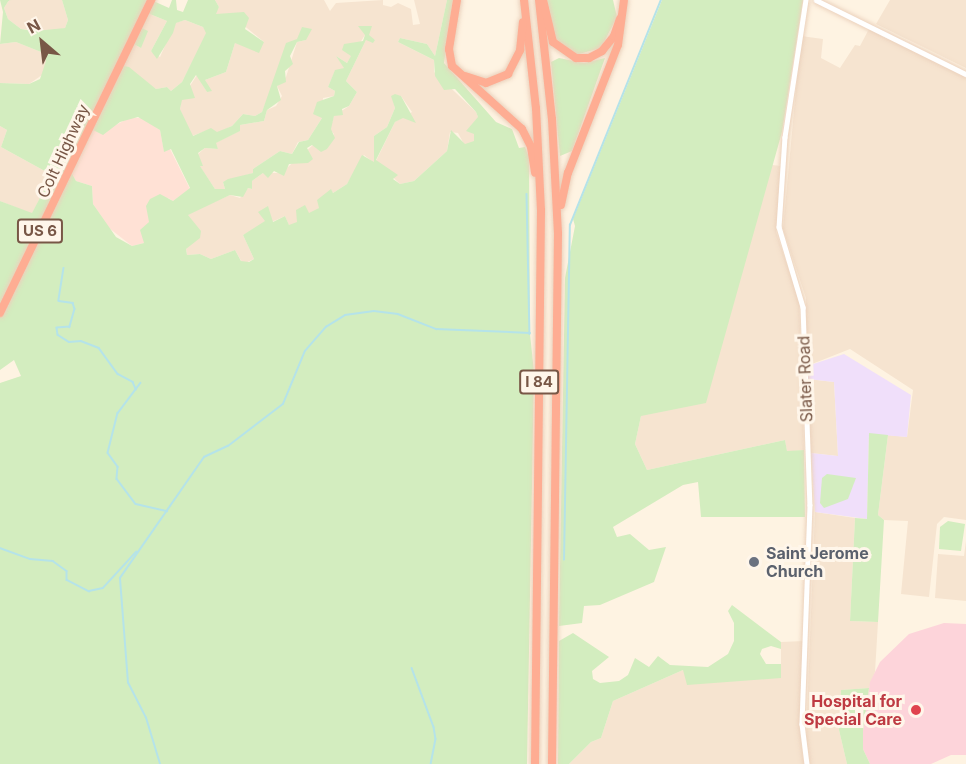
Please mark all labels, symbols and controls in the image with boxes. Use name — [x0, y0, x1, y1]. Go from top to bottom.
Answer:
north arrow — [12, 12, 72, 72]
text: N — [23, 14, 44, 38]
street label: Colt Highway — [33, 101, 93, 201]
road number: US 6 — [16, 219, 64, 243]
street label: Slater Road — [794, 335, 816, 423]
road number: I 84 — [518, 370, 560, 394]
place label: Saint Jerome Church — [766, 543, 869, 581]
marker: Saint Jerome Church — [747, 555, 761, 569]
place label: Hospital for Special Care — [804, 691, 902, 729]
marker: Hospital for Special Care — [907, 701, 925, 719]

